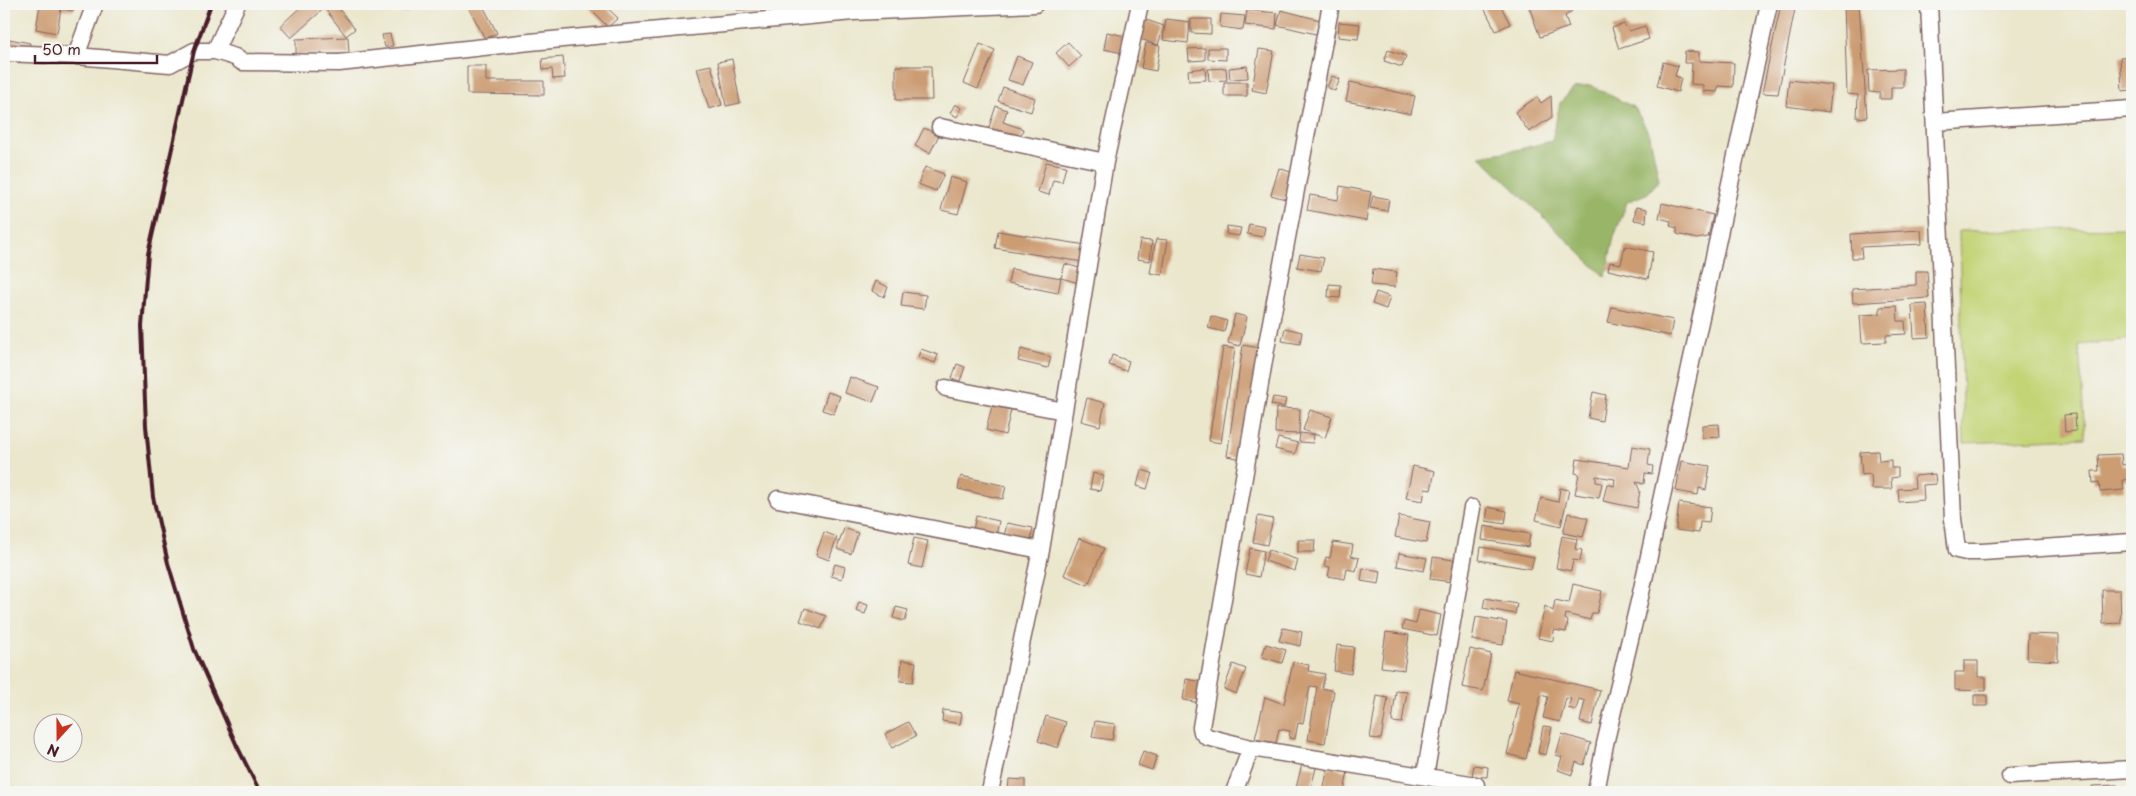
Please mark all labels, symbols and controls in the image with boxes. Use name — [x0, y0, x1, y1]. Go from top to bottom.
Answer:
scale bar — [35, 32, 158, 64]
text: 50 m — [42, 37, 81, 60]
north arrow — [32, 714, 82, 764]
text: N — [44, 739, 62, 762]

